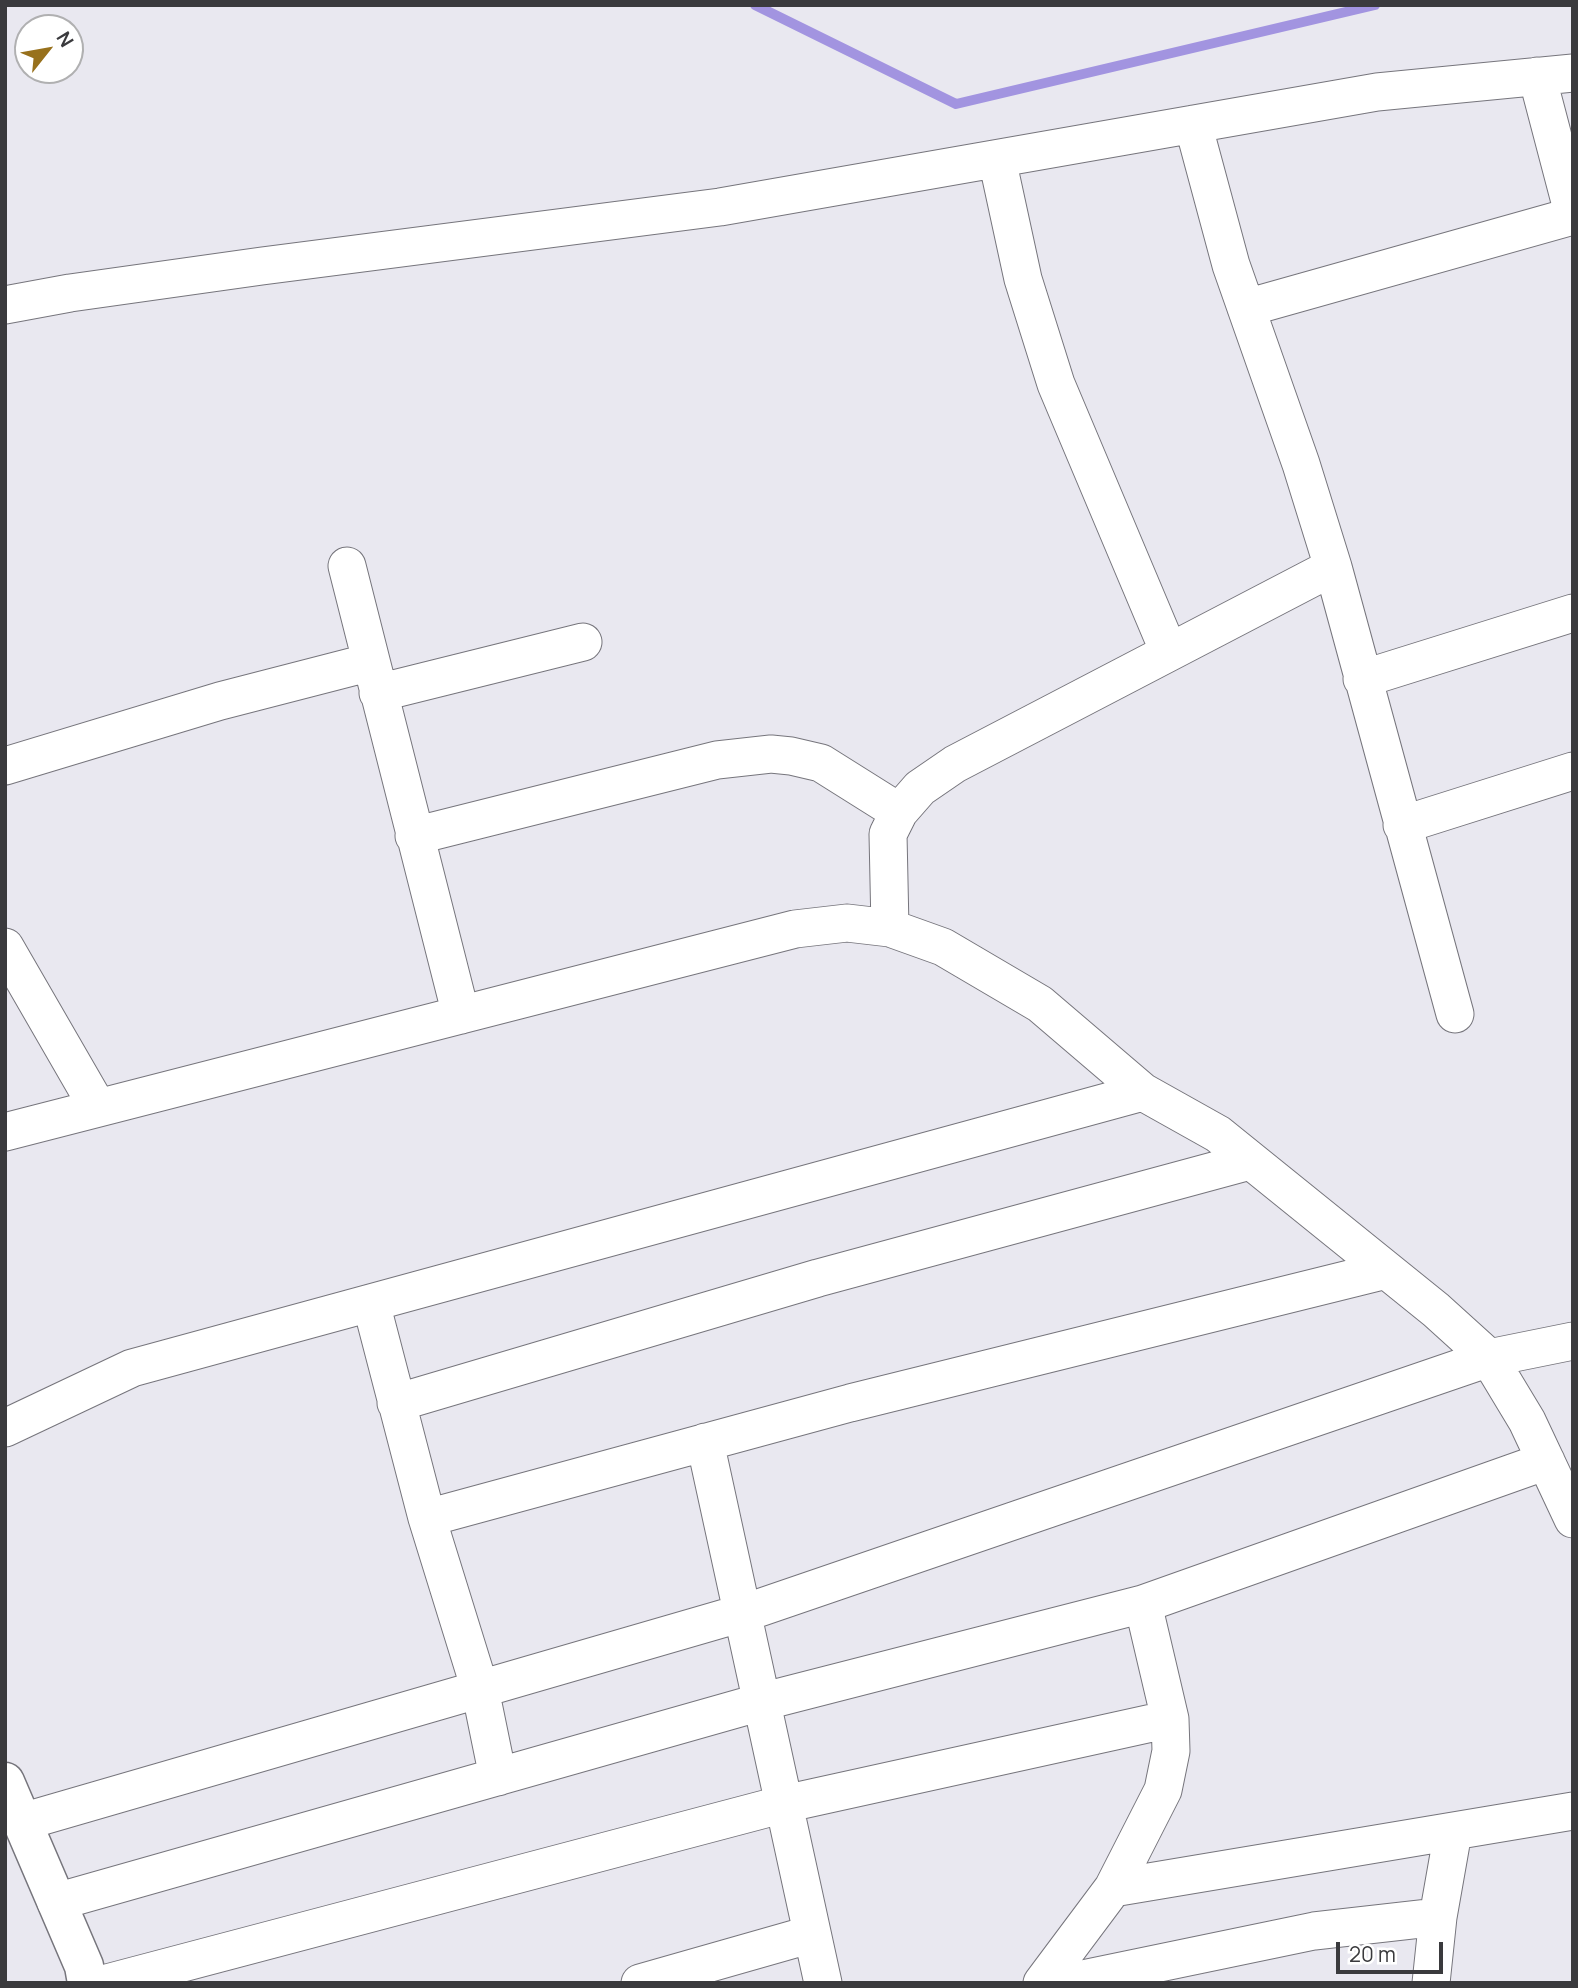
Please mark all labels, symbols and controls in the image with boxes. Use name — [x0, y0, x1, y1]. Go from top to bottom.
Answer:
north arrow — [14, 14, 84, 84]
text: N — [51, 27, 80, 52]
scale bar — [1340, 1928, 1447, 1972]
text: 20 m — [1349, 1940, 1396, 1968]

